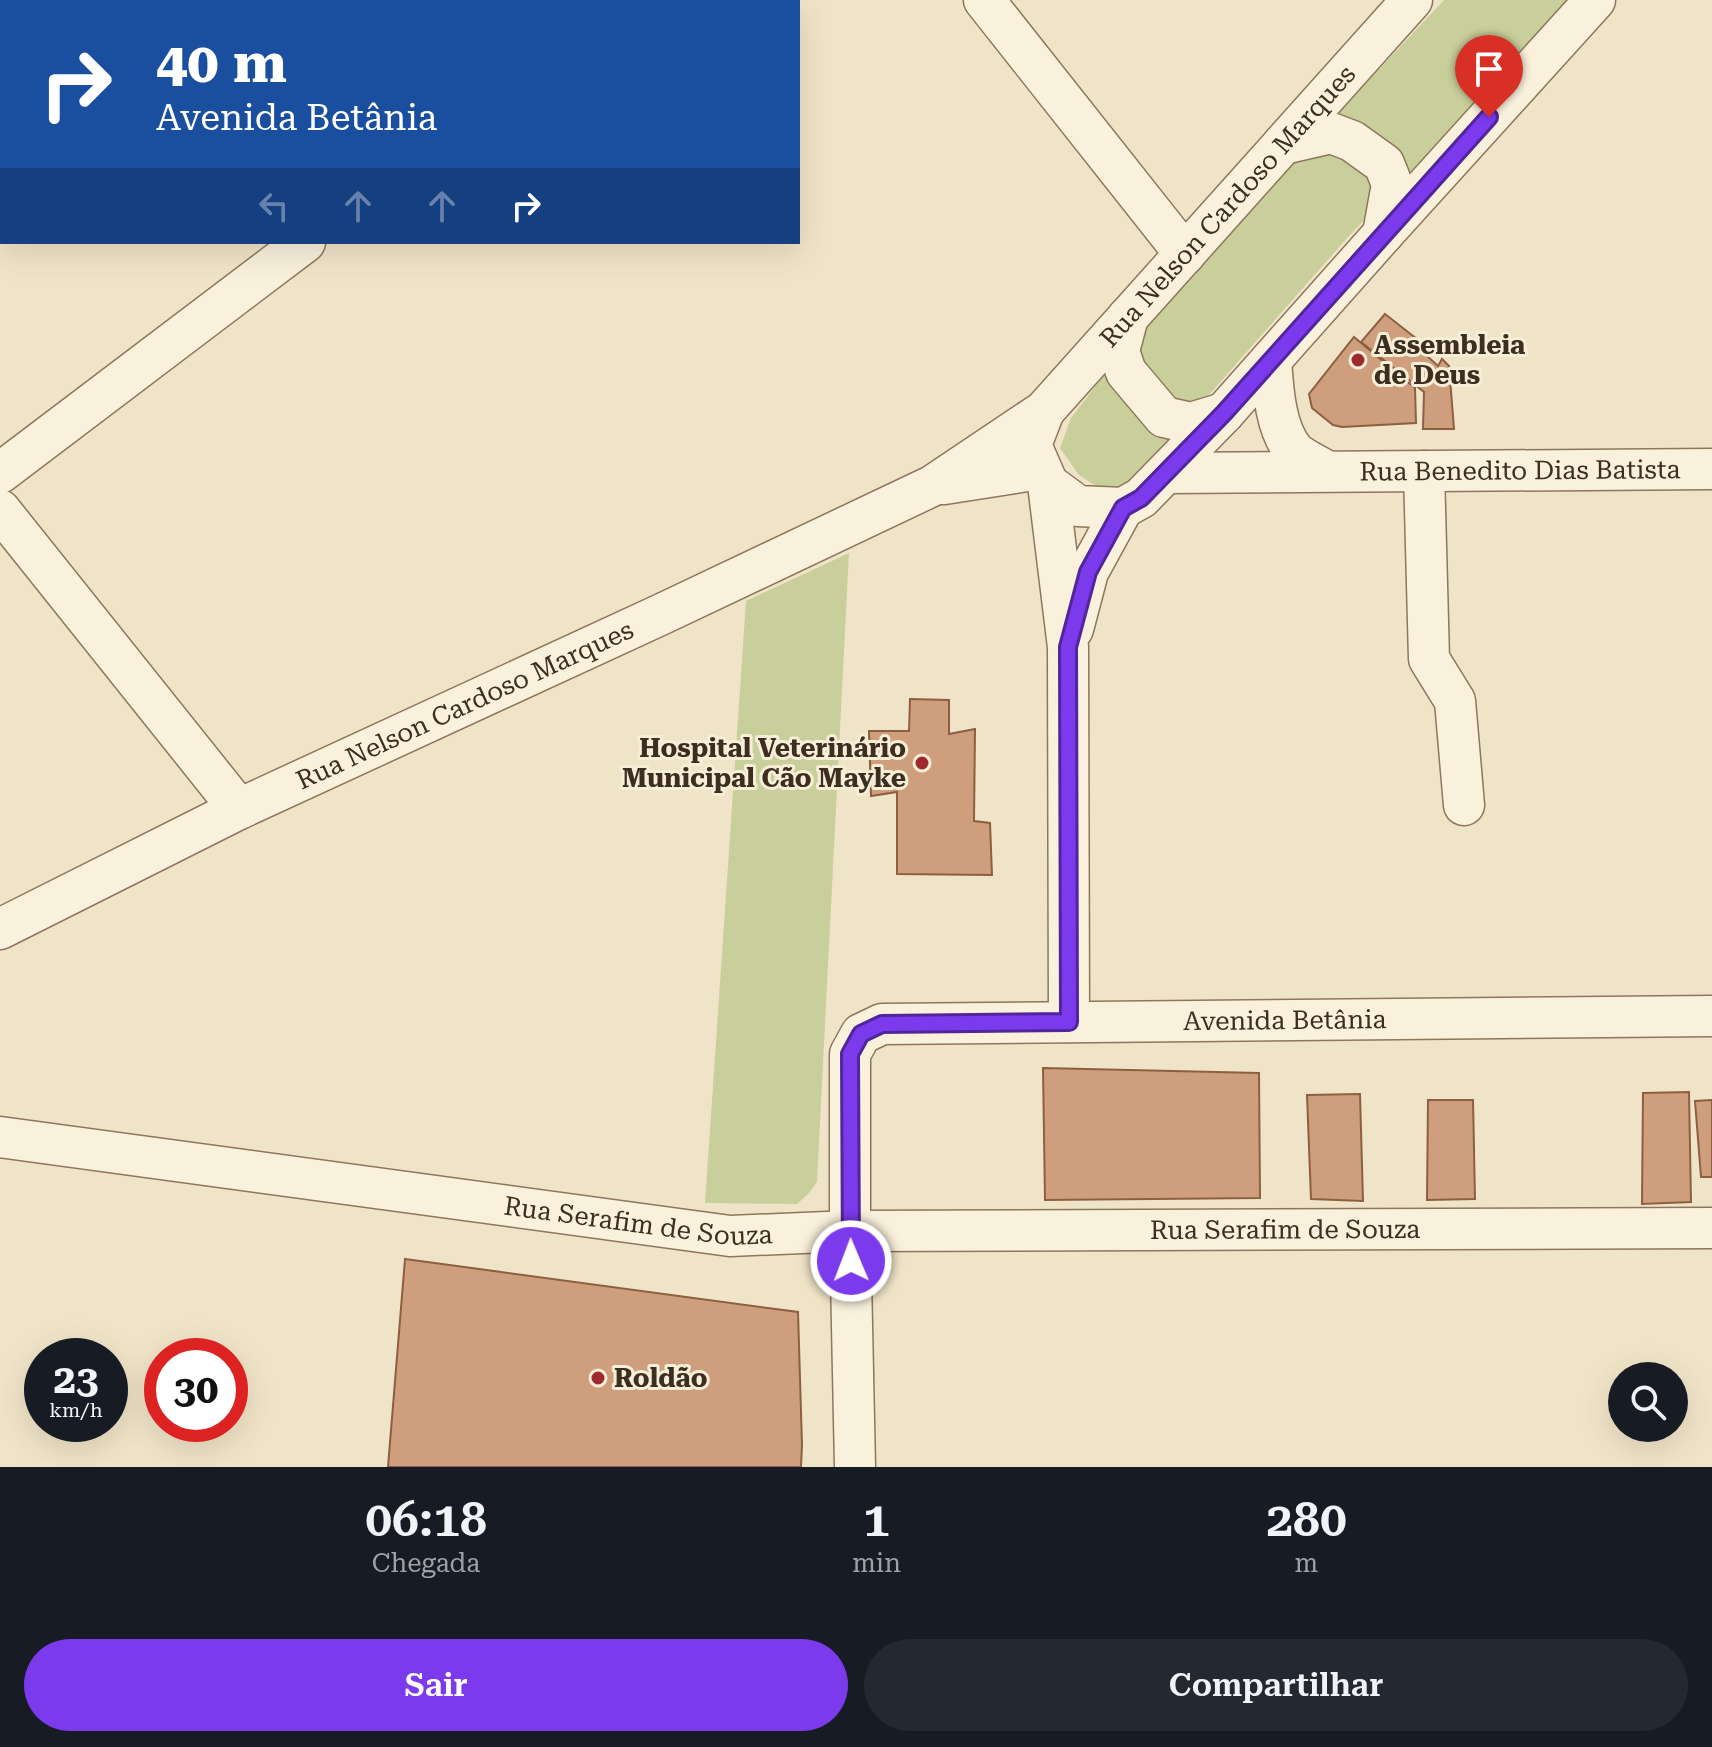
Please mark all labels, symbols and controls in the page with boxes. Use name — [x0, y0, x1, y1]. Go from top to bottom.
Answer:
text: 40 m — [156, 30, 287, 96]
icon: right — [24, 32, 128, 136]
pin — [1455, 35, 1523, 117]
icon: arrive — [1467, 47, 1511, 91]
street label: Rua Nelson Cardoso Marques — [1094, 59, 1361, 353]
text: Avenida Betânia — [156, 97, 437, 139]
icon: left — [252, 184, 296, 228]
icon: ahead — [336, 184, 380, 228]
icon: ahead — [420, 184, 464, 228]
icon: right — [504, 184, 548, 228]
place label: Assembleia de Deus — [1374, 330, 1525, 390]
marker: Assembleia de Deus — [1349, 351, 1367, 369]
street label: Rua Benedito Dias Batista — [1359, 454, 1681, 487]
street label: Rua Nelson Cardoso Marques — [291, 614, 638, 796]
place label: Hospital Veterinário Municipal Cão Mayke — [622, 733, 906, 793]
marker: Hospital Veterinário Municipal Cão Mayke — [913, 754, 931, 772]
street label: Avenida Betânia — [1183, 1004, 1387, 1036]
street label: Rua Serafim de Souza — [502, 1191, 773, 1251]
street label: Rua Serafim de Souza — [1150, 1214, 1420, 1245]
position arrow — [809, 1219, 893, 1303]
speed limit sign: 30 — [144, 1338, 248, 1442]
text: 23 — [54, 1356, 98, 1403]
map controls — [1608, 1362, 1688, 1442]
button: search — [1608, 1362, 1688, 1442]
place label: Roldão — [614, 1363, 707, 1393]
marker: Roldão — [589, 1369, 607, 1387]
text: km/h — [49, 1398, 103, 1422]
text: 06:18 — [365, 1492, 487, 1548]
text: 1 — [863, 1492, 890, 1548]
text: 280 — [1266, 1492, 1347, 1548]
text: Chegada — [372, 1548, 480, 1578]
text: min — [852, 1548, 901, 1578]
text: m — [1295, 1548, 1318, 1578]
button: Sair — [24, 1639, 848, 1731]
button: Compartilhar — [864, 1639, 1688, 1731]

